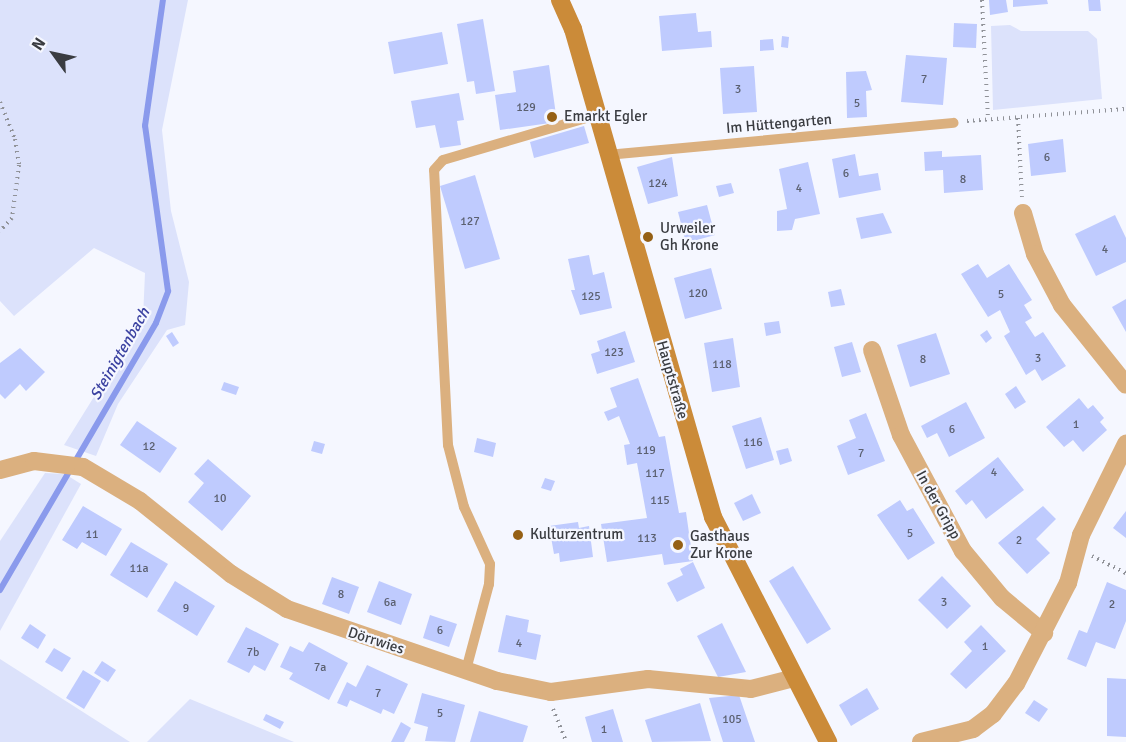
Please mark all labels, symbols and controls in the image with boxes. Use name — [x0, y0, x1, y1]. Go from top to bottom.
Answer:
north arrow — [24, 24, 84, 84]
text: N — [27, 34, 50, 54]
house number: 7 — [921, 73, 927, 87]
house number: 3 — [735, 83, 741, 97]
house number: 5 — [854, 97, 860, 111]
house number: 129 — [516, 101, 536, 115]
place label: Emarkt Egler — [564, 108, 647, 126]
marker: Emarkt Egler — [545, 110, 559, 124]
street label: Im Hüttengarten — [725, 110, 833, 138]
house number: 6 — [1044, 151, 1050, 165]
house number: 6 — [843, 167, 849, 181]
house number: 8 — [960, 173, 966, 187]
house number: 124 — [648, 177, 668, 191]
house number: 4 — [796, 182, 802, 196]
house number: 127 — [460, 215, 480, 229]
place label: Urweiler Gh Krone — [660, 219, 719, 254]
marker: Urweiler Gh Krone — [641, 230, 655, 244]
house number: 4 — [1102, 243, 1108, 257]
house number: 120 — [688, 287, 708, 301]
house number: 5 — [998, 288, 1004, 302]
house number: 125 — [581, 290, 601, 304]
water label: Steinigtenbach — [86, 305, 154, 403]
street label: Hauptstraße — [652, 339, 692, 421]
house number: 123 — [604, 346, 624, 360]
house number: 3 — [1035, 352, 1041, 366]
house number: 8 — [920, 353, 926, 367]
house number: 118 — [712, 358, 732, 372]
house number: 1 — [1073, 418, 1079, 432]
house number: 6 — [949, 423, 955, 437]
house number: 116 — [743, 436, 763, 450]
house number: 12 — [143, 440, 155, 454]
house number: 119 — [636, 444, 656, 458]
house number: 7 — [858, 447, 864, 461]
house number: 4 — [991, 466, 997, 480]
house number: 117 — [645, 467, 665, 481]
street label: In der Gripp — [912, 468, 964, 542]
house number: 10 — [214, 492, 226, 506]
house number: 115 — [650, 494, 670, 508]
place label: Kulturzentrum — [530, 526, 623, 544]
place label: Gasthaus Zur Krone — [690, 527, 753, 562]
house number: 5 — [907, 527, 913, 541]
house number: 11 — [86, 528, 98, 542]
marker: Kulturzentrum — [511, 528, 525, 542]
house number: 113 — [637, 532, 657, 546]
house number: 2 — [1016, 534, 1022, 548]
marker: Gasthaus Zur Krone — [671, 538, 685, 552]
house number: 11a — [129, 562, 149, 576]
house number: 8 — [338, 588, 344, 602]
house number: 6a — [384, 596, 396, 610]
house number: 3 — [941, 596, 947, 610]
house number: 2 — [1109, 598, 1115, 612]
house number: 9 — [183, 602, 189, 616]
street label: Dörrwies — [346, 623, 406, 659]
house number: 6 — [437, 624, 443, 638]
house number: 4 — [516, 637, 522, 651]
house number: 1 — [982, 640, 988, 654]
house number: 7b — [247, 646, 259, 660]
house number: 7a — [314, 661, 326, 675]
house number: 7 — [375, 687, 381, 701]
house number: 5 — [437, 707, 443, 721]
house number: 105 — [722, 713, 742, 727]
house number: 1 — [601, 723, 607, 737]

